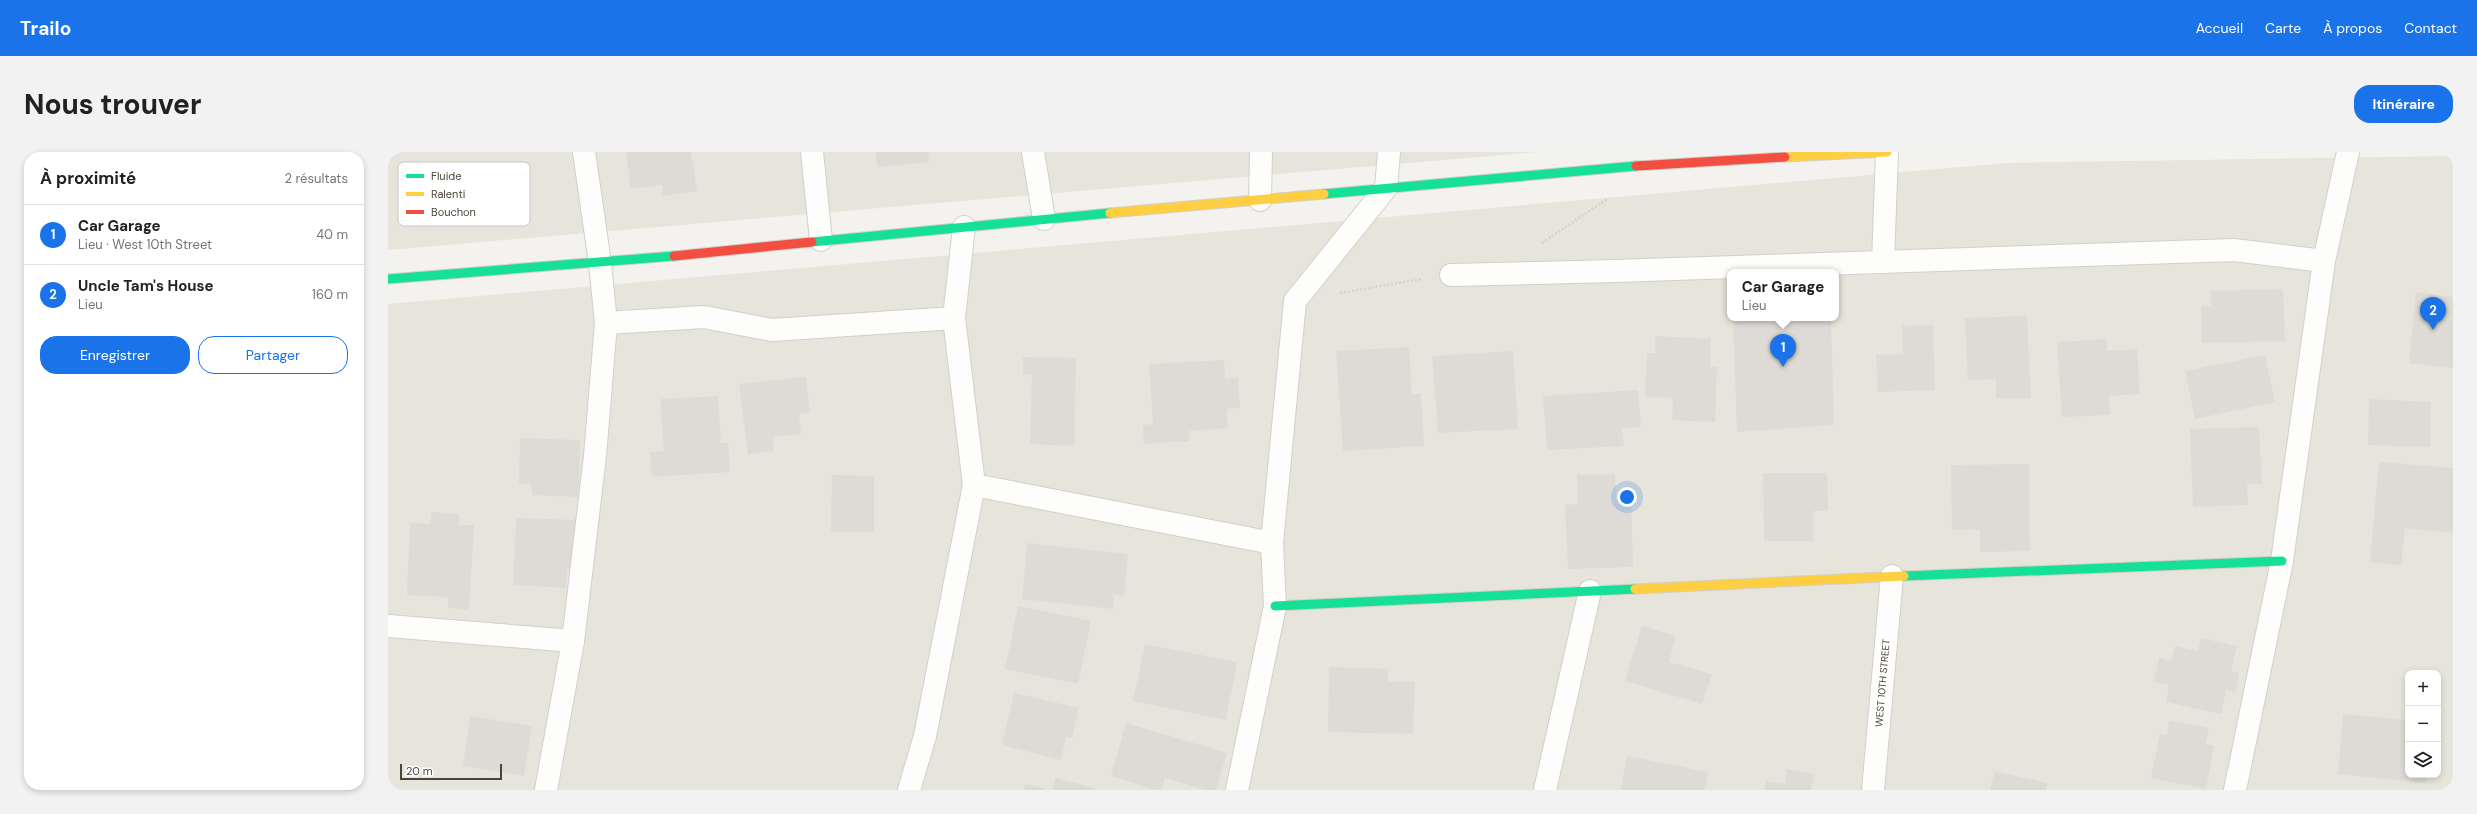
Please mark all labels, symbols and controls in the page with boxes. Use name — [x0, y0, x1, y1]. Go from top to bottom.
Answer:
text: Trailo — [20, 16, 71, 41]
text: Accueil — [2196, 19, 2243, 37]
text: Carte — [2265, 19, 2301, 37]
text: À propos — [2323, 19, 2382, 37]
text: Contact — [2404, 19, 2457, 37]
button: Itinéraire — [2354, 85, 2453, 123]
text: Nous trouver — [24, 86, 201, 123]
legend — [398, 162, 530, 226]
text: À proximité — [40, 167, 136, 189]
text: Fluide — [431, 169, 461, 183]
text: 2 résultats — [285, 170, 348, 187]
text: Ralenti — [431, 187, 465, 201]
text: Bouchon — [431, 205, 476, 219]
text: Car Garage — [78, 216, 161, 236]
text: 1 — [51, 226, 55, 243]
text: 40 m — [316, 226, 348, 243]
text: Lieu · West 10th Street — [78, 236, 212, 253]
popup — [1727, 269, 1839, 321]
text: Uncle Tam's House — [78, 276, 214, 296]
text: Car Garage — [1742, 277, 1824, 297]
text: 2 — [49, 286, 57, 303]
text: 160 m — [312, 286, 348, 303]
text: Lieu — [78, 296, 103, 313]
text: Lieu — [1742, 297, 1767, 314]
pin: 2 — [2420, 297, 2446, 330]
pin: 1 — [1770, 334, 1796, 367]
button: Enregistrer — [40, 336, 190, 374]
button: Partager — [198, 336, 348, 374]
your location — [1617, 487, 1637, 507]
street label: WEST 10TH STREET — [1872, 638, 1893, 727]
map controls — [2405, 670, 2441, 778]
button: + — [2405, 670, 2441, 706]
button: − — [2405, 706, 2441, 742]
button: layers — [2405, 742, 2441, 778]
scale bar — [400, 762, 502, 781]
text: 20 m — [406, 764, 432, 778]

